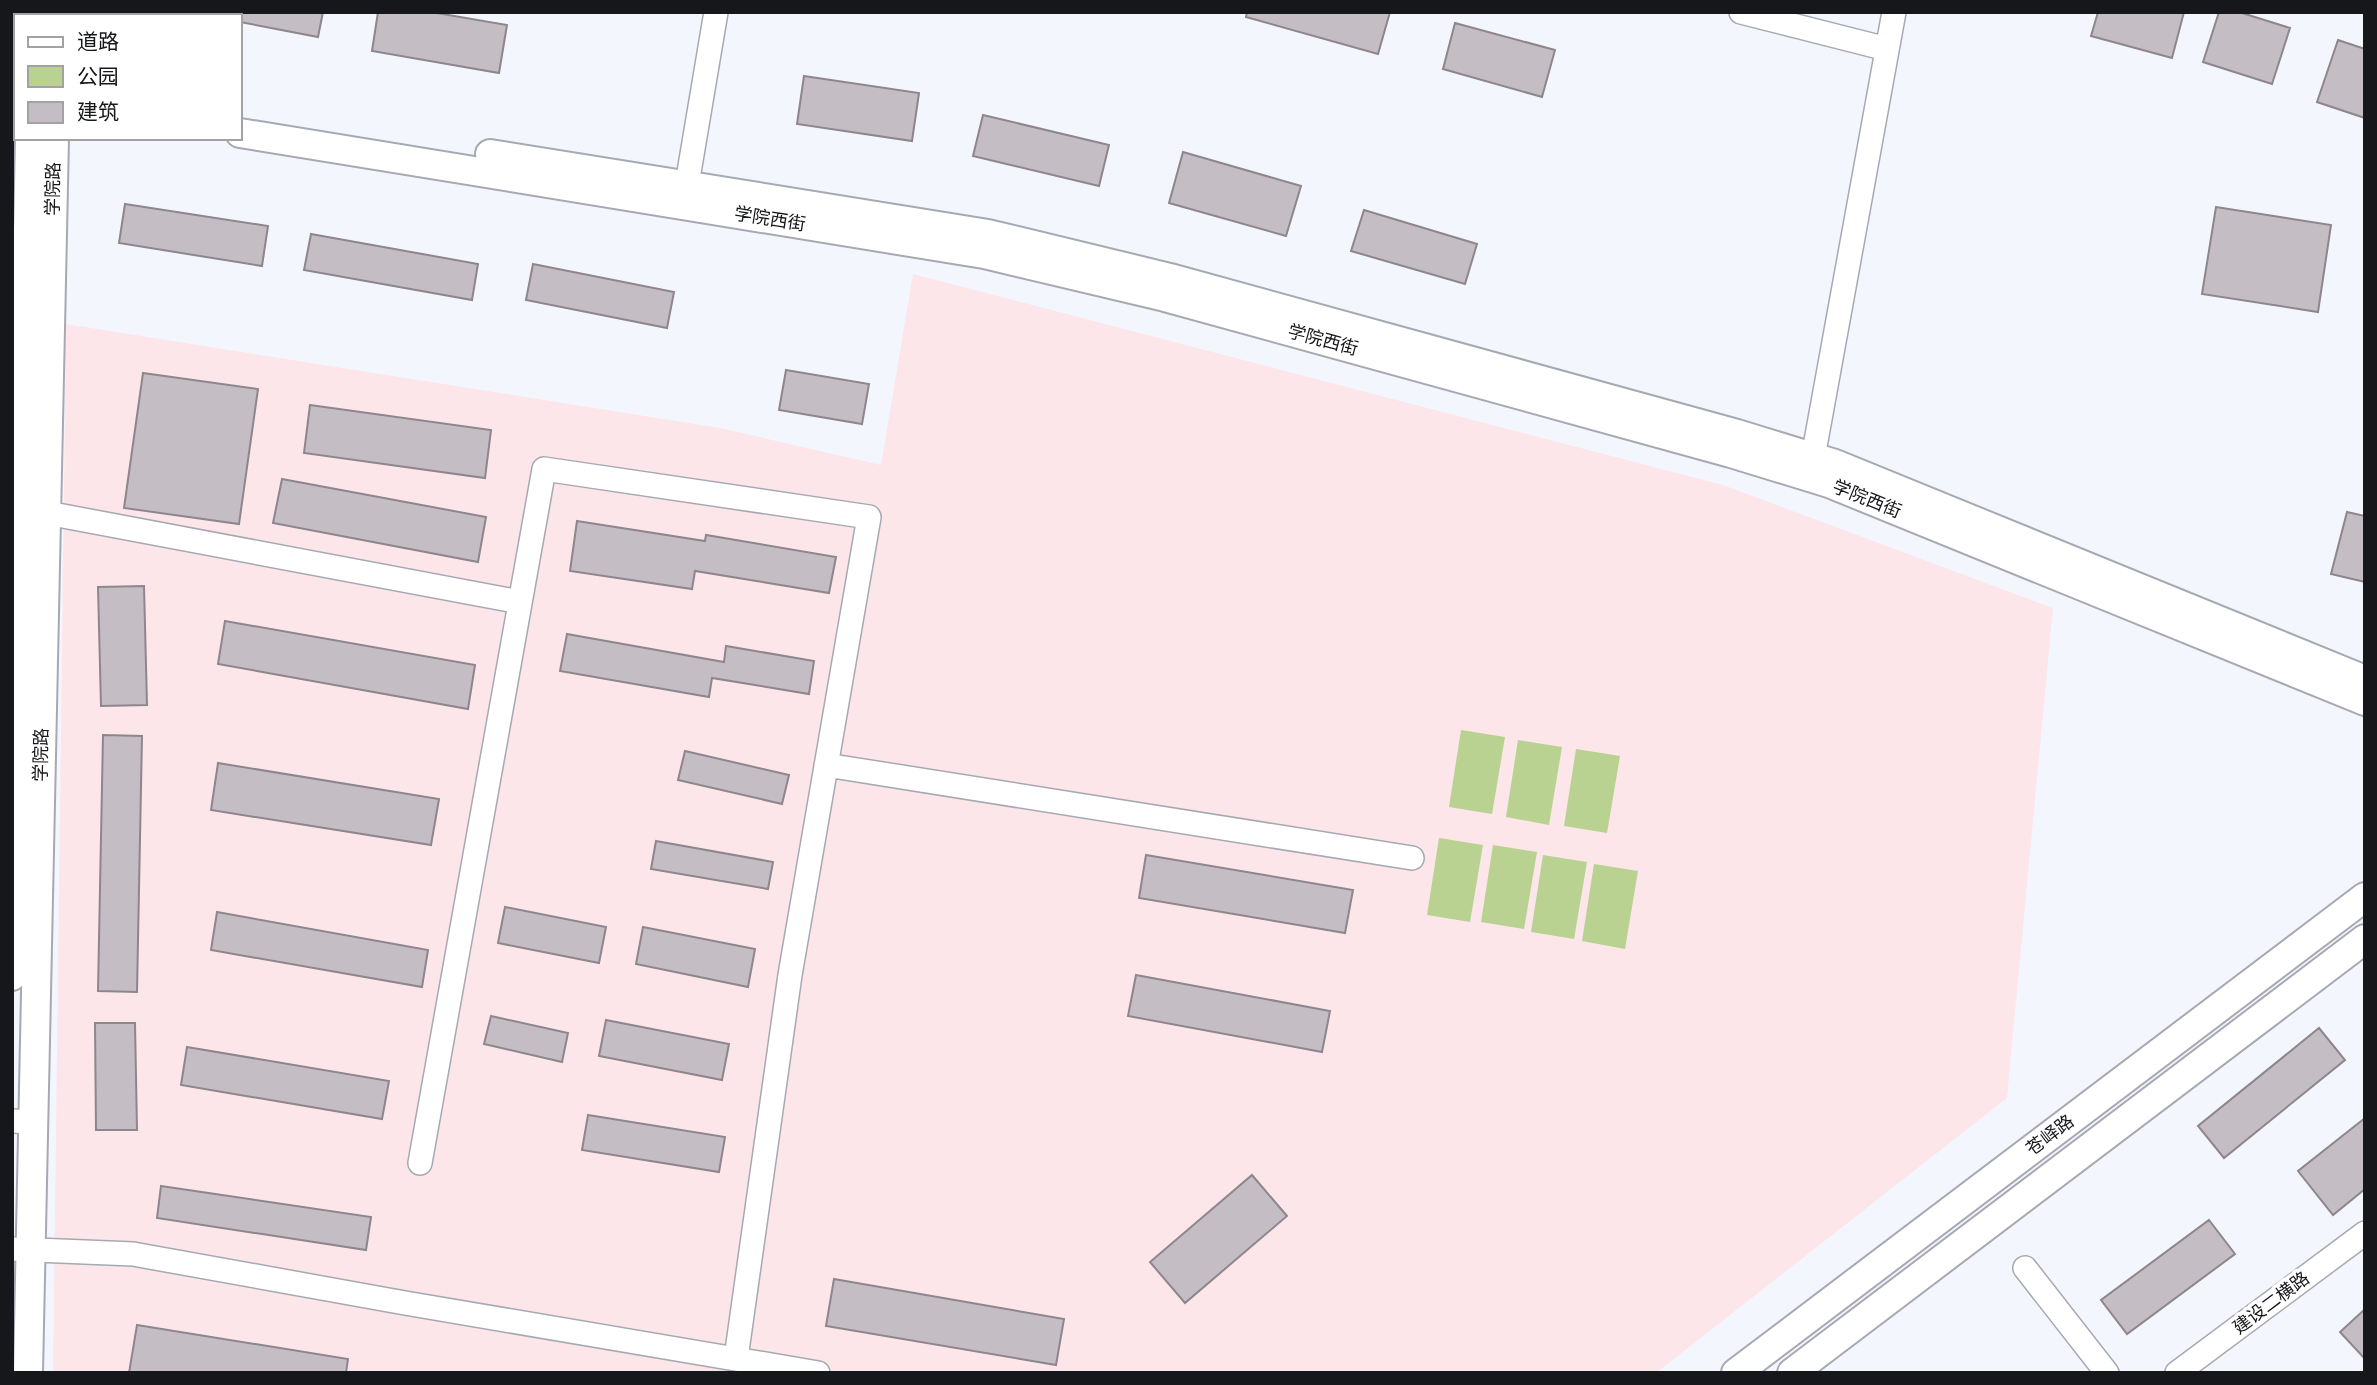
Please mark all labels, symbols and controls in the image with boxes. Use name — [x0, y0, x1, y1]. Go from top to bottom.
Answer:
legend — [14, 14, 242, 140]
text: 道路 — [77, 29, 119, 55]
text: 公园 — [77, 64, 119, 90]
text: 建筑 — [77, 99, 119, 125]
street label: 学院路 — [42, 162, 64, 216]
street label: 学院西街 — [733, 203, 807, 235]
street label: 学院西街 — [1285, 320, 1361, 360]
street label: 学院西街 — [1830, 475, 1904, 523]
street label: 学院路 — [30, 728, 52, 782]
street label: 苍峄路 — [2022, 1110, 2078, 1160]
street label: 建设二横路 — [2228, 1267, 2314, 1339]

